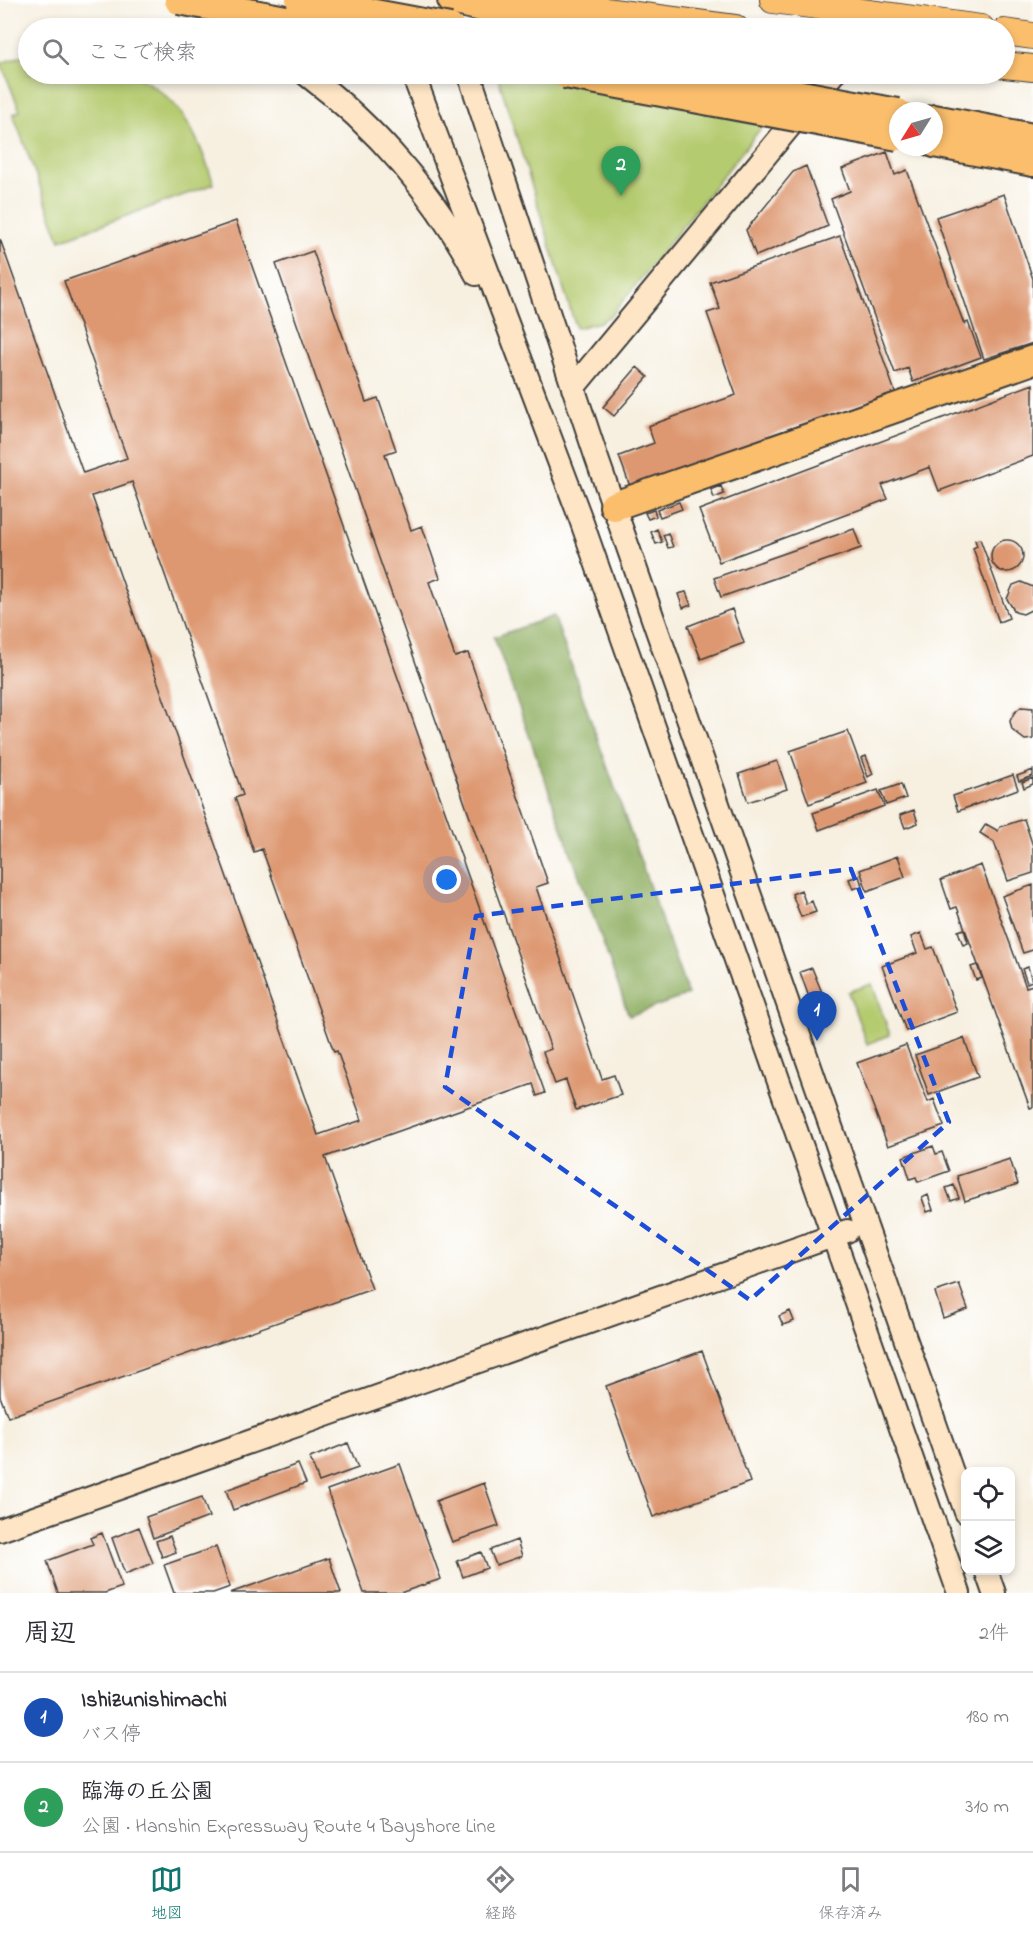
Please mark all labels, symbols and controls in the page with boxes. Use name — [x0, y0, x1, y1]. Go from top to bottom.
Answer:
search box — [18, 18, 1015, 84]
icon: search — [39, 35, 72, 68]
text: ここで検索 — [87, 38, 197, 70]
north arrow — [889, 102, 943, 156]
pin: 2 — [602, 146, 640, 196]
your location — [432, 865, 461, 894]
pin: 1 — [798, 992, 836, 1041]
map controls — [961, 1467, 1015, 1575]
button: locate — [961, 1467, 1015, 1521]
button: layers — [961, 1521, 1015, 1575]
text: 周辺 — [24, 1616, 76, 1654]
text: 2件 — [979, 1620, 1009, 1649]
text: Ishizunishimachi — [81, 1685, 227, 1717]
text: 1 — [40, 1703, 47, 1732]
text: 180 m — [966, 1703, 1009, 1732]
text: バス停 — [81, 1721, 141, 1750]
text: 臨海の丘公園 — [81, 1777, 213, 1809]
text: 2 — [39, 1793, 48, 1822]
text: 310 m — [965, 1793, 1009, 1822]
text: 公園 · Hanshin Expressway Route 4 Bayshore Line — [81, 1813, 495, 1842]
tab: 地図 — [150, 1863, 183, 1926]
tab: 経路 — [484, 1863, 517, 1926]
tab: 保存済み — [818, 1863, 882, 1926]

